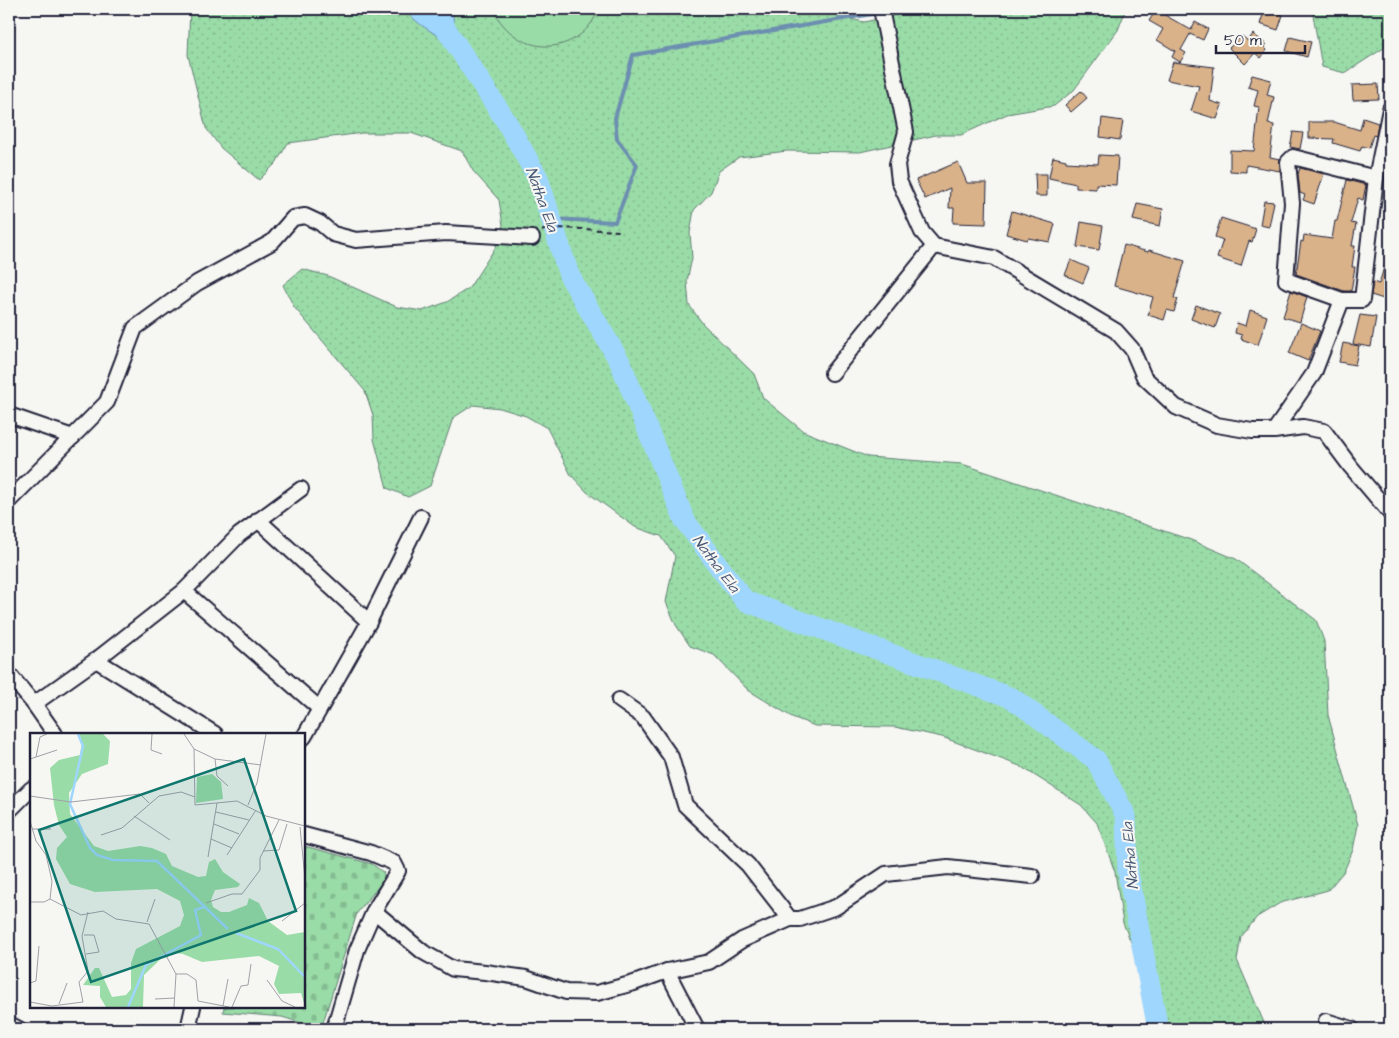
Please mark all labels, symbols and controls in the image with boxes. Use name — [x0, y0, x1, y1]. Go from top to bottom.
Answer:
scale bar — [1216, 22, 1305, 54]
text: 50 m — [1224, 30, 1262, 51]
water label: Natha Ela — [520, 164, 564, 236]
water label: Natha Ela — [687, 530, 746, 598]
inset map — [30, 733, 305, 1008]
water label: Natha Ela — [1116, 821, 1144, 890]

